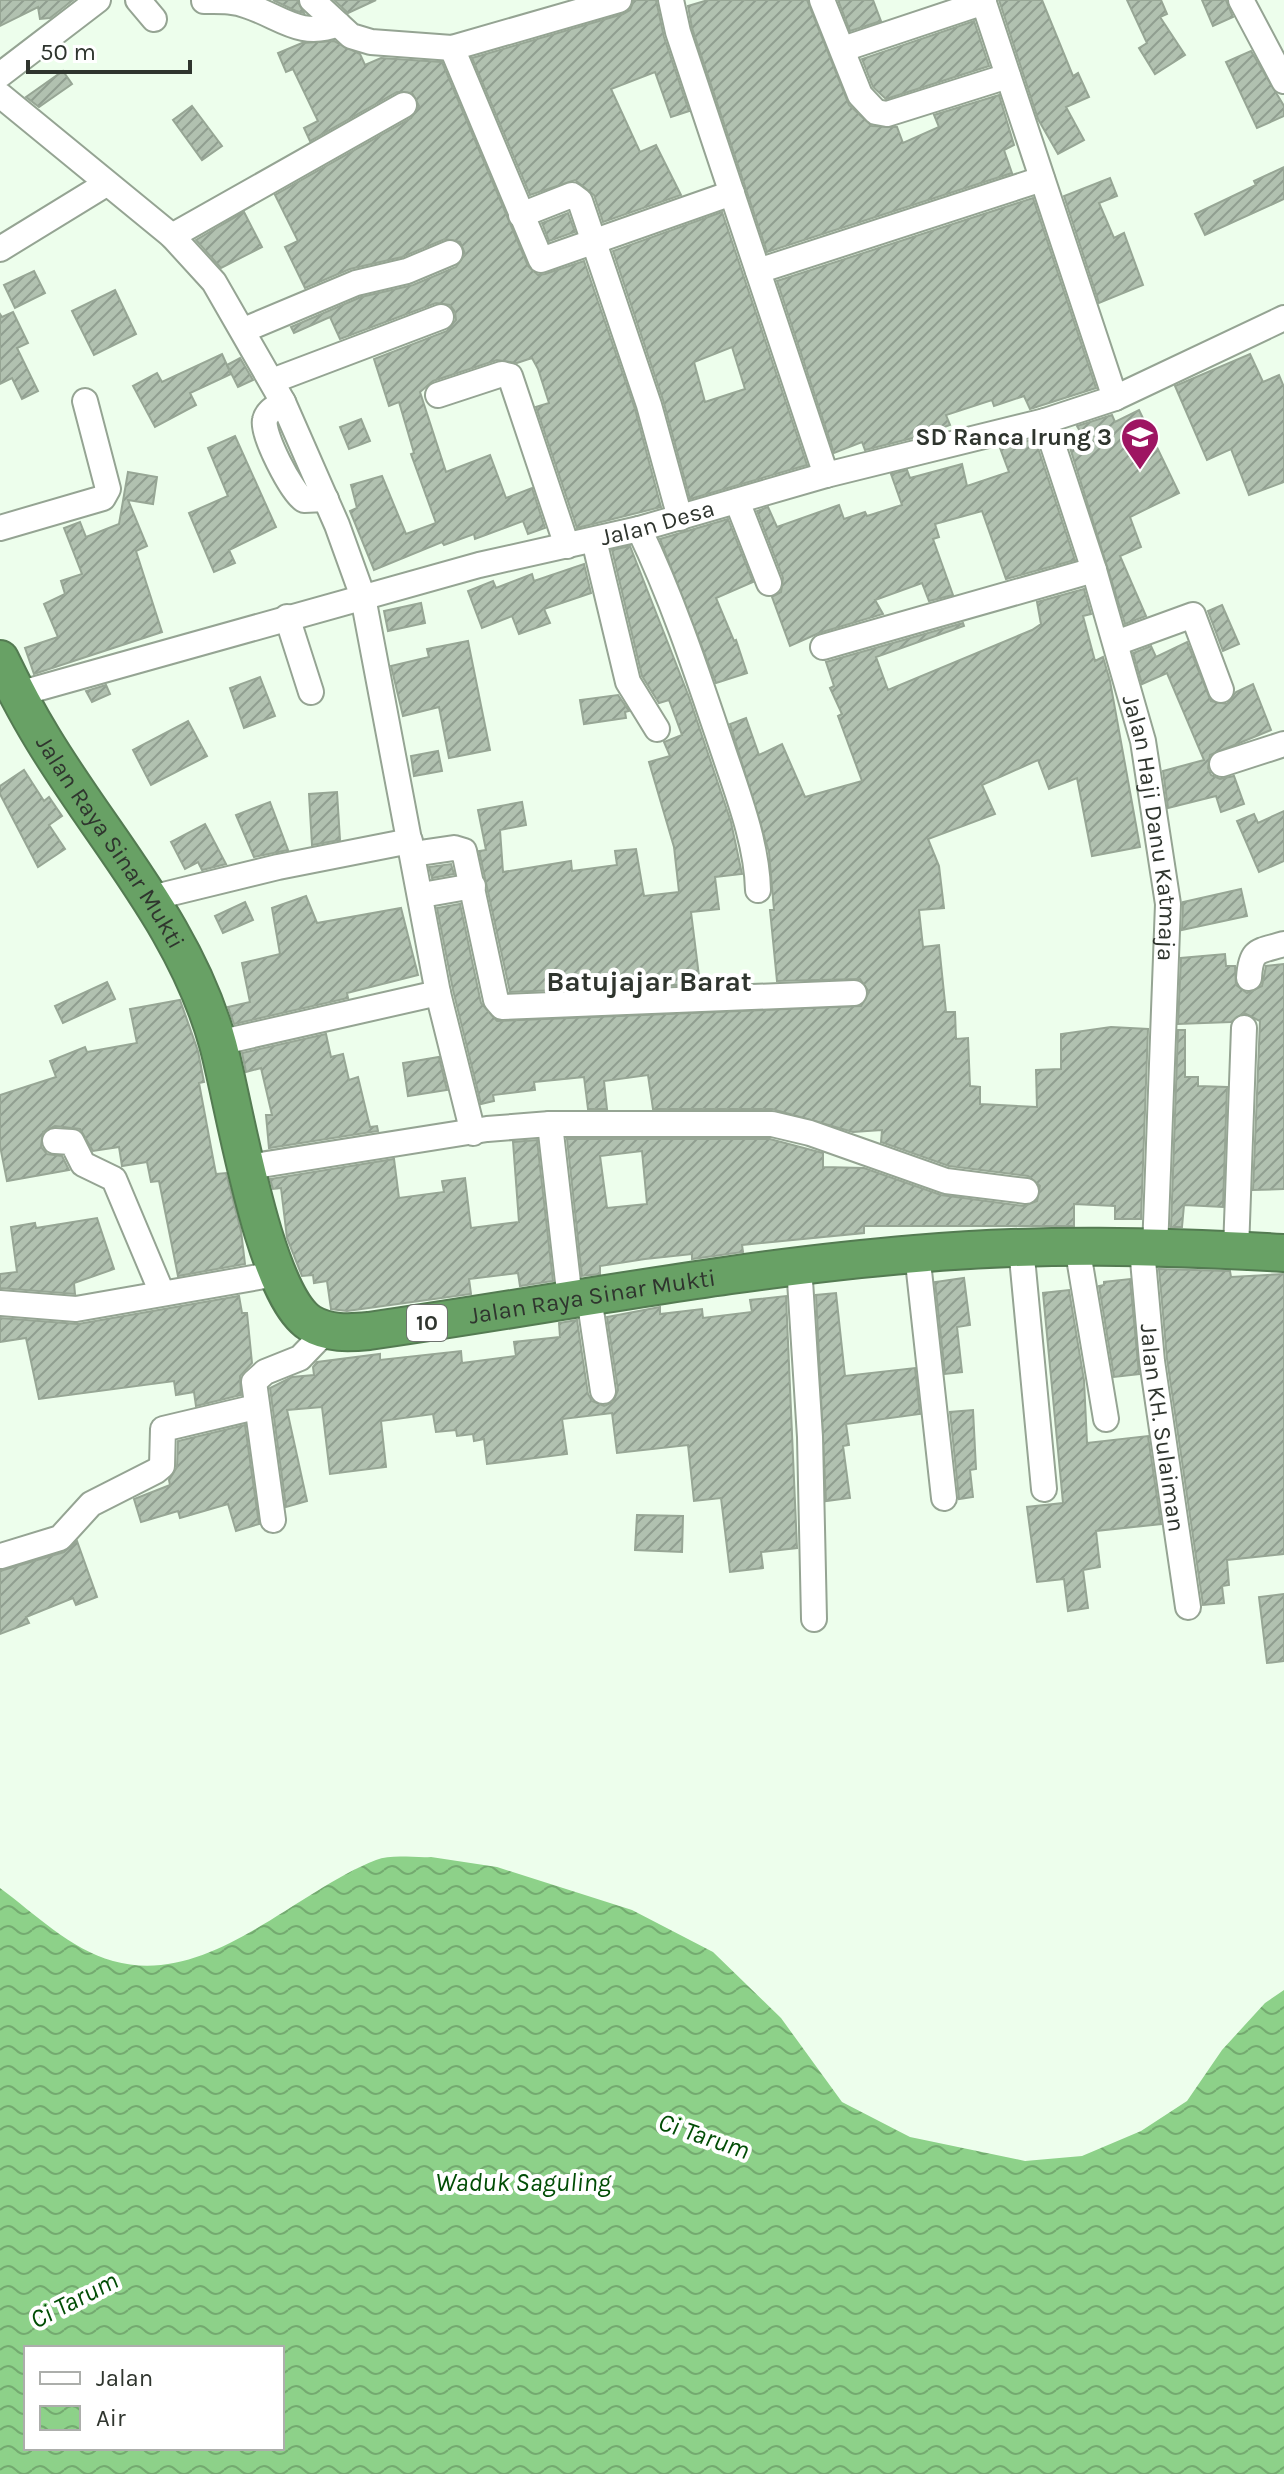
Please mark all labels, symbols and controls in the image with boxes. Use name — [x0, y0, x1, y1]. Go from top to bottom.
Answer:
scale bar — [28, 24, 190, 74]
text: 50 m — [40, 38, 96, 66]
school or university icon: SD Ranca Irung 3 — [1119, 416, 1161, 471]
place label: SD Ranca Irung 3 — [915, 423, 1112, 451]
street label: Jalan Desa — [598, 494, 718, 551]
street label: Jalan Haji Danu Katmaja — [1116, 691, 1182, 962]
street label: Jalan Raya Sinar Mukti — [30, 730, 190, 953]
district label: Batujajar Barat — [546, 965, 752, 998]
street label: Jalan Raya Sinar Mukti — [467, 1263, 717, 1330]
road number: 10 — [407, 1305, 447, 1341]
street label: Jalan KH. Sulaiman — [1135, 1322, 1191, 1534]
water label: Ci Tarum — [654, 2106, 754, 2166]
water label: Waduk Saguling — [435, 2167, 613, 2198]
water label: Ci Tarum — [25, 2265, 123, 2335]
legend — [24, 2346, 284, 2450]
text: Jalan — [96, 2364, 153, 2392]
text: Air — [96, 2404, 126, 2432]

